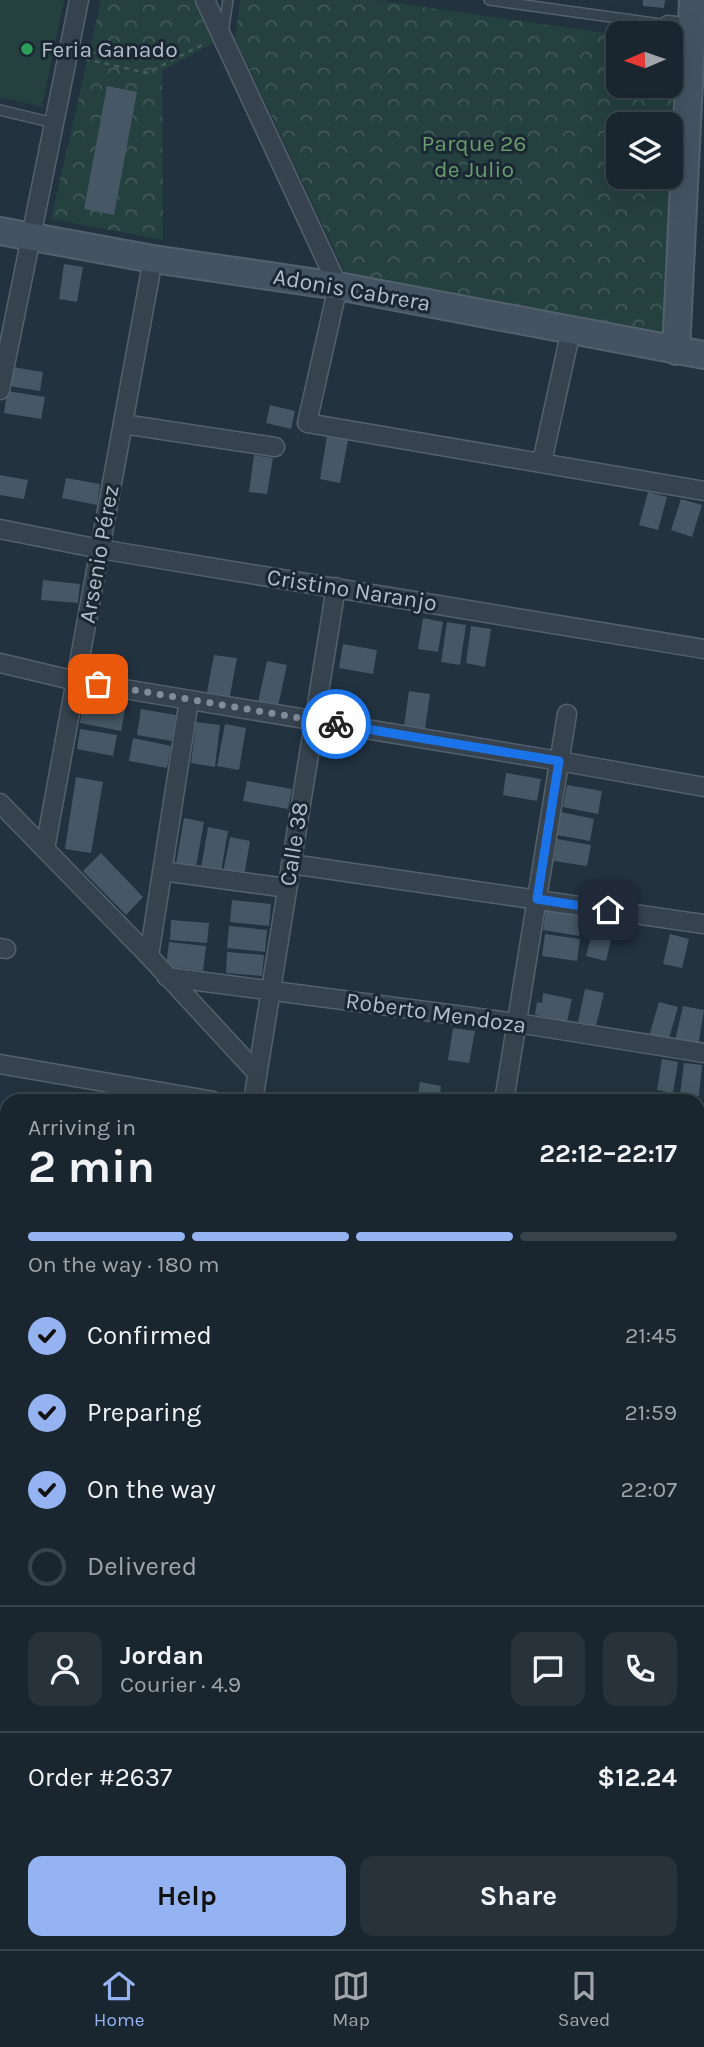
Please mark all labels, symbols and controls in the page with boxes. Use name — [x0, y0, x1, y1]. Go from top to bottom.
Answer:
north arrow — [606, 21, 682, 98]
map controls — [606, 21, 683, 189]
place label: Feria Ganado — [41, 36, 178, 63]
marker: Feria Ganado — [19, 41, 35, 57]
button: layers — [606, 112, 683, 189]
park label: Parque 26 de Julio — [422, 130, 526, 183]
street label: Adonis Cabrera — [271, 263, 433, 317]
street label: Arsenio Pérez — [74, 483, 124, 625]
street label: Cristino Naranjo — [265, 563, 439, 617]
pin — [68, 654, 128, 714]
icon: bag — [79, 665, 117, 703]
courier — [301, 689, 371, 759]
icon: bike — [317, 705, 355, 743]
street label: Calle 38 — [274, 800, 314, 888]
pin — [578, 880, 638, 940]
icon: home — [589, 891, 627, 929]
street label: Roberto Mendoza — [344, 987, 528, 1039]
text: Arriving in — [28, 1114, 136, 1141]
text: 22:12–22:17 — [539, 1138, 677, 1169]
text: 2 min — [28, 1140, 155, 1194]
text: On the way · 180 m — [28, 1251, 219, 1278]
icon: check — [28, 1317, 66, 1355]
text: Confirmed — [87, 1320, 212, 1351]
text: 21:45 — [625, 1322, 677, 1349]
icon: check — [28, 1394, 66, 1432]
text: Preparing — [87, 1397, 201, 1428]
text: 21:59 — [624, 1399, 677, 1426]
icon: check — [28, 1471, 66, 1509]
text: On the way — [87, 1474, 216, 1505]
text: 22:07 — [621, 1476, 677, 1503]
text: Delivered — [87, 1551, 197, 1582]
button: person — [28, 1632, 102, 1706]
button: chat — [511, 1632, 585, 1706]
button: phone — [603, 1632, 677, 1706]
text: Jordan — [120, 1640, 204, 1671]
text: Courier · 4.9 — [120, 1671, 241, 1698]
text: Order #2637 — [28, 1762, 172, 1793]
text: $12.24 — [597, 1762, 677, 1793]
button: Help — [28, 1856, 346, 1936]
button: Share — [360, 1856, 677, 1936]
tab: Home — [94, 1967, 144, 2031]
tab: Map — [332, 1967, 370, 2031]
tab: Saved — [558, 1967, 610, 2031]

